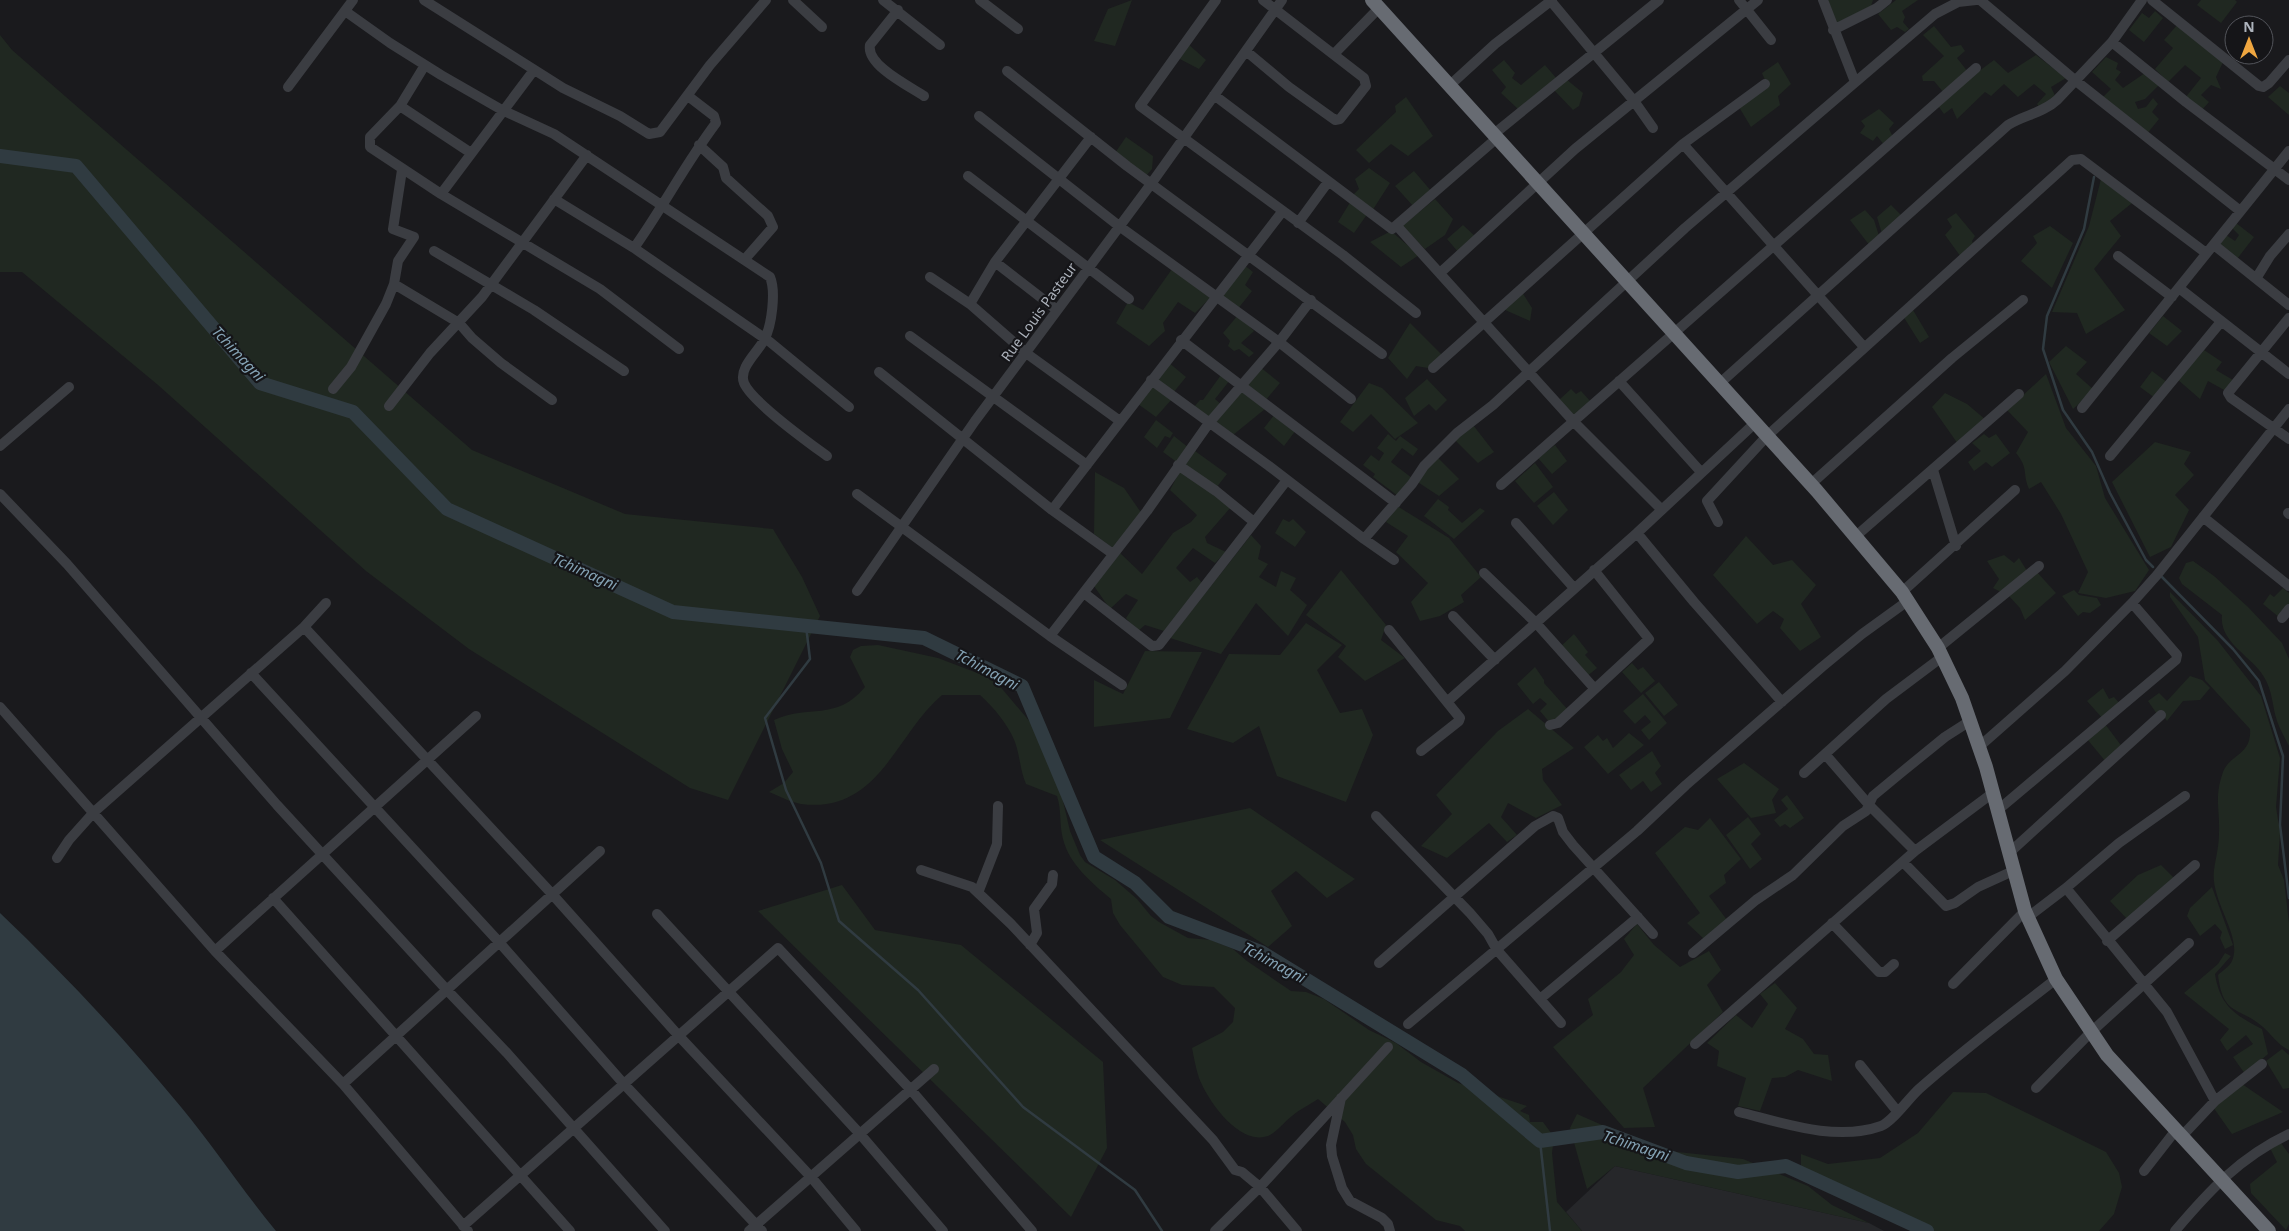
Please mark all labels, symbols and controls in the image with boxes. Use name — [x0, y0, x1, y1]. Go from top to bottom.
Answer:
north arrow — [2224, 15, 2274, 65]
text: N — [2243, 17, 2255, 36]
street label: Rue Louis Pasteur — [996, 258, 1081, 365]
water label: Tchimagni — [208, 321, 270, 386]
water label: Tchimagni — [550, 548, 622, 595]
water label: Tchimagni — [952, 644, 1023, 695]
water label: Tchimagni — [1239, 937, 1310, 988]
water label: Tchimagni — [1601, 1125, 1673, 1166]

